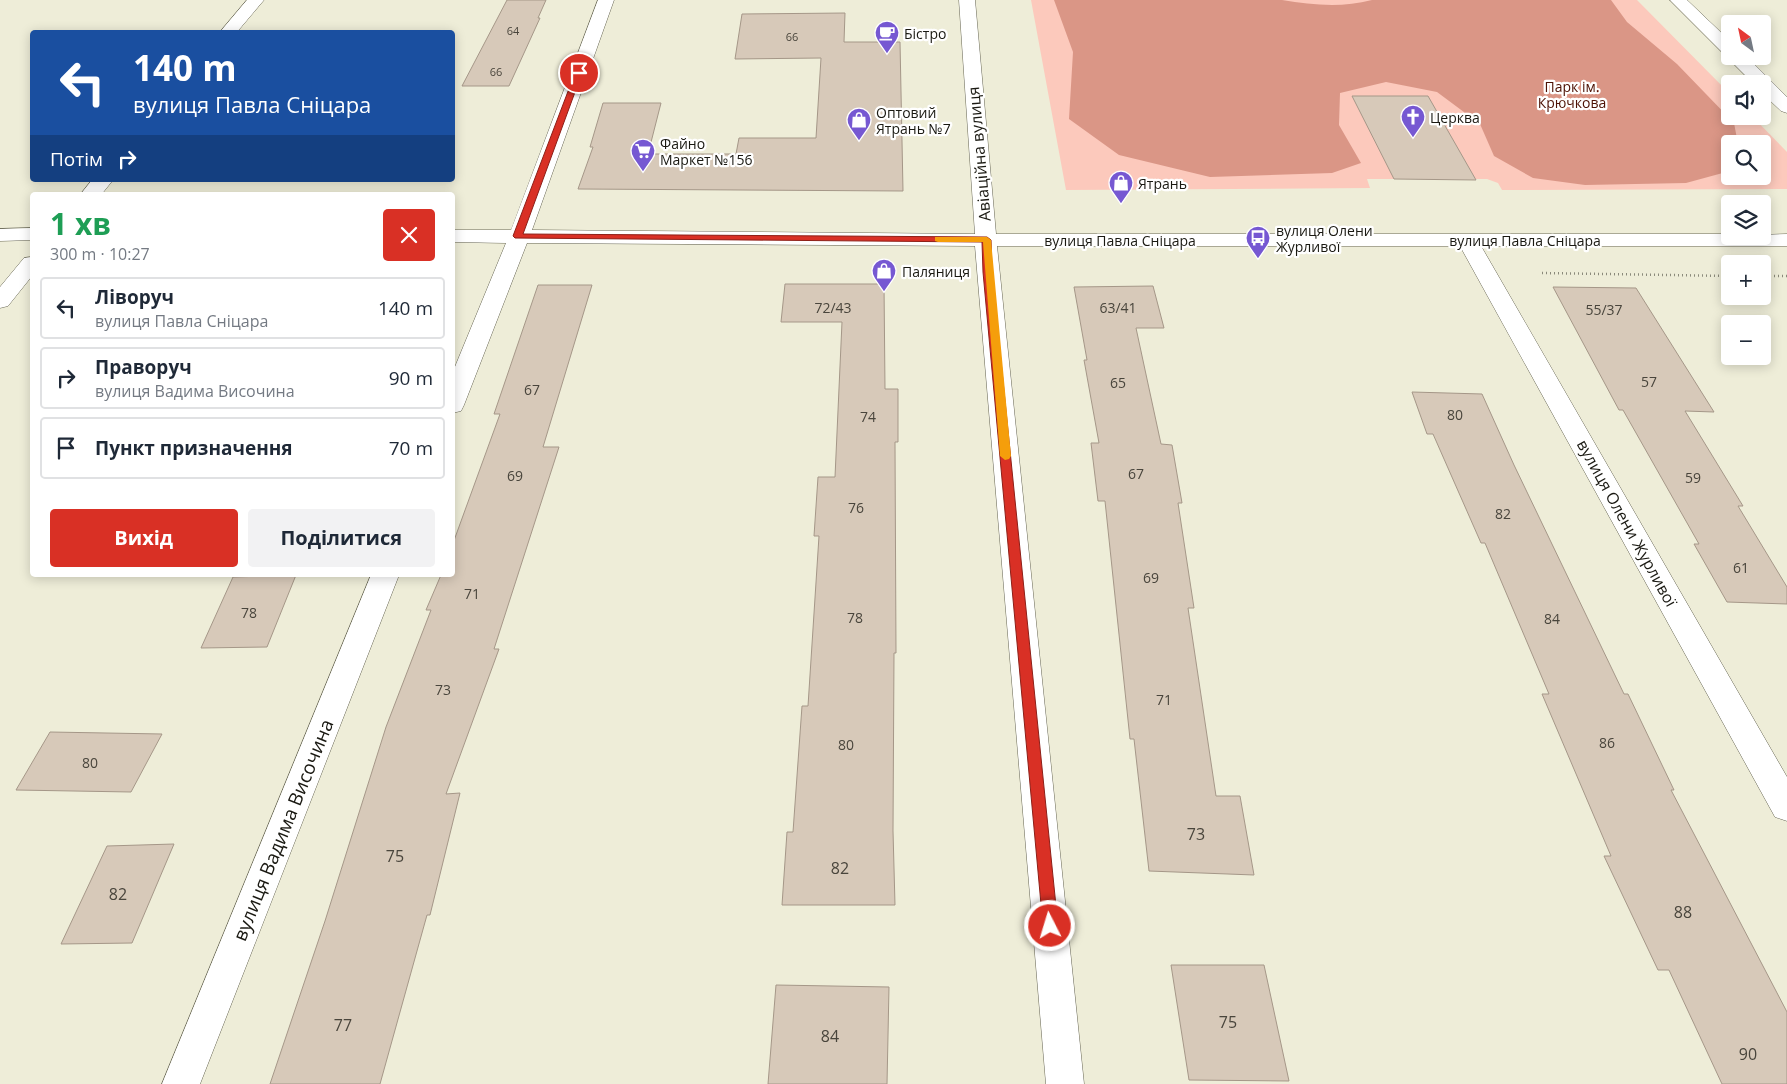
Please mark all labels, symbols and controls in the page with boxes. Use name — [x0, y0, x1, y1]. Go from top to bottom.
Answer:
north arrow — [1721, 15, 1771, 65]
map controls — [1721, 15, 1771, 365]
cafe icon: Бістро — [874, 20, 900, 54]
house number: 64 — [507, 23, 520, 38]
place label: Бістро — [904, 24, 946, 43]
house number: 66 — [786, 29, 798, 44]
text: 140 m — [133, 44, 237, 91]
icon: left — [50, 50, 115, 115]
pin — [558, 52, 600, 94]
icon: arrive — [565, 59, 593, 87]
house number: 66 — [490, 64, 502, 79]
button: sound — [1721, 75, 1771, 125]
park label: Парк ім. Крючкова — [1538, 77, 1606, 112]
street label: Авіаційна вулиця — [962, 86, 996, 222]
text: вулиця Павла Сніцара — [133, 89, 371, 119]
place label: Оптовий Ятрань №7 — [876, 103, 951, 138]
church icon: Церква — [1400, 104, 1426, 138]
shop icon: Оптовий Ятрань №7 — [846, 107, 872, 141]
place label: Церква — [1430, 108, 1480, 127]
place label: Файно Маркет №156 — [660, 134, 753, 169]
button: search — [1721, 135, 1771, 185]
supermarket icon: Файно Маркет №156 — [630, 138, 656, 172]
icon: right — [113, 145, 141, 173]
text: Потім — [50, 146, 103, 172]
shop icon: Ятрань — [1108, 170, 1134, 204]
place label: Ятрань — [1138, 174, 1187, 193]
button: layers — [1721, 195, 1771, 245]
text: 1 хв — [50, 203, 111, 244]
button: close — [383, 209, 435, 261]
place label: вулиця Олени Журливої — [1276, 221, 1373, 256]
bus stop icon: вулиця Олени Журливої — [1245, 225, 1271, 259]
street label: вулиця Павла Сніцара — [1044, 231, 1196, 250]
street label: вулиця Павла Сніцара — [1449, 231, 1601, 250]
text: 300 m · 10:27 — [50, 243, 150, 265]
button: + — [1721, 255, 1771, 305]
shop icon: Паляниця — [871, 258, 897, 292]
place label: Паляниця — [902, 262, 970, 281]
text: Ліворуч — [95, 284, 174, 310]
icon: left — [52, 294, 80, 322]
text: 140 m — [378, 295, 433, 321]
house number: 72/43 — [814, 298, 852, 317]
house number: 63/41 — [1099, 298, 1137, 317]
house number: 55/37 — [1585, 300, 1623, 319]
text: вулиця Павла Сніцара — [95, 310, 268, 332]
button: − — [1721, 315, 1771, 365]
text: Праворуч — [95, 354, 192, 380]
icon: right — [52, 364, 80, 392]
text: 90 m — [389, 365, 433, 391]
house number: 57 — [1641, 372, 1657, 391]
house number: 65 — [1110, 373, 1126, 392]
text: вулиця Вадима Височина — [95, 380, 295, 402]
house number: 67 — [524, 380, 540, 399]
house number: 80 — [1447, 405, 1463, 424]
house number: 74 — [860, 407, 876, 426]
icon: arrive — [52, 434, 80, 462]
text: Пункт призначення — [95, 435, 293, 461]
text: 70 m — [389, 435, 433, 461]
street label: вулиця Олени Журливої — [1572, 435, 1683, 611]
house number: 67 — [1128, 464, 1144, 483]
house number: 69 — [507, 466, 523, 485]
house number: 59 — [1685, 468, 1701, 487]
house number: 76 — [848, 498, 864, 517]
house number: 82 — [1495, 504, 1511, 523]
button: Вихід — [50, 509, 238, 567]
button: Поділитися — [248, 509, 435, 567]
house number: 61 — [1733, 558, 1749, 577]
house number: 69 — [1143, 568, 1159, 587]
house number: 71 — [464, 584, 480, 603]
house number: 78 — [241, 603, 257, 622]
house number: 78 — [847, 608, 863, 627]
house number: 84 — [1544, 609, 1560, 628]
house number: 73 — [435, 680, 451, 699]
house number: 71 — [1156, 690, 1172, 709]
street label: вулиця Вадима Височина — [227, 715, 339, 945]
house number: 86 — [1599, 733, 1615, 752]
house number: 80 — [838, 735, 854, 754]
house number: 80 — [82, 753, 98, 772]
house number: 73 — [1187, 823, 1205, 845]
house number: 75 — [386, 845, 404, 867]
house number: 82 — [831, 857, 849, 879]
house number: 82 — [109, 883, 127, 905]
position arrow — [1023, 899, 1075, 951]
house number: 88 — [1674, 901, 1692, 923]
house number: 75 — [1219, 1011, 1237, 1033]
house number: 77 — [334, 1014, 352, 1036]
house number: 84 — [821, 1025, 839, 1047]
house number: 90 — [1739, 1043, 1757, 1065]

